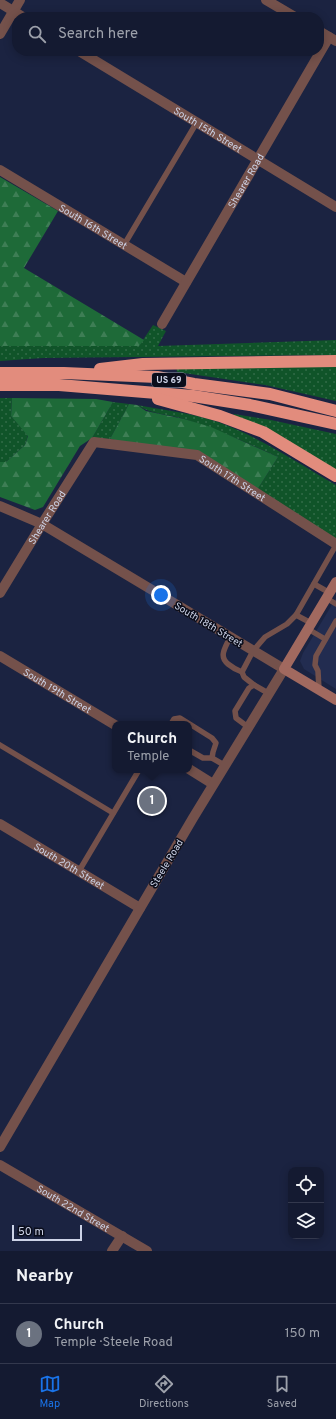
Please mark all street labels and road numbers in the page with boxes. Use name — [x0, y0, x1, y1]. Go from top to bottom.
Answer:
street label: South 15th Street — [171, 105, 244, 156]
street label: Shearer Road — [226, 152, 268, 211]
street label: South 16th Street — [56, 202, 129, 253]
road number: US 69 — [152, 373, 186, 387]
street label: South 17th Street — [196, 453, 268, 505]
street label: Shearer Road — [26, 489, 70, 547]
street label: South 18th Street — [172, 600, 245, 651]
street label: South 19th Street — [20, 666, 93, 717]
street label: Steele Road — [148, 837, 187, 890]
street label: South 20th Street — [31, 841, 107, 893]
street label: South 22nd Street — [34, 1183, 112, 1236]

